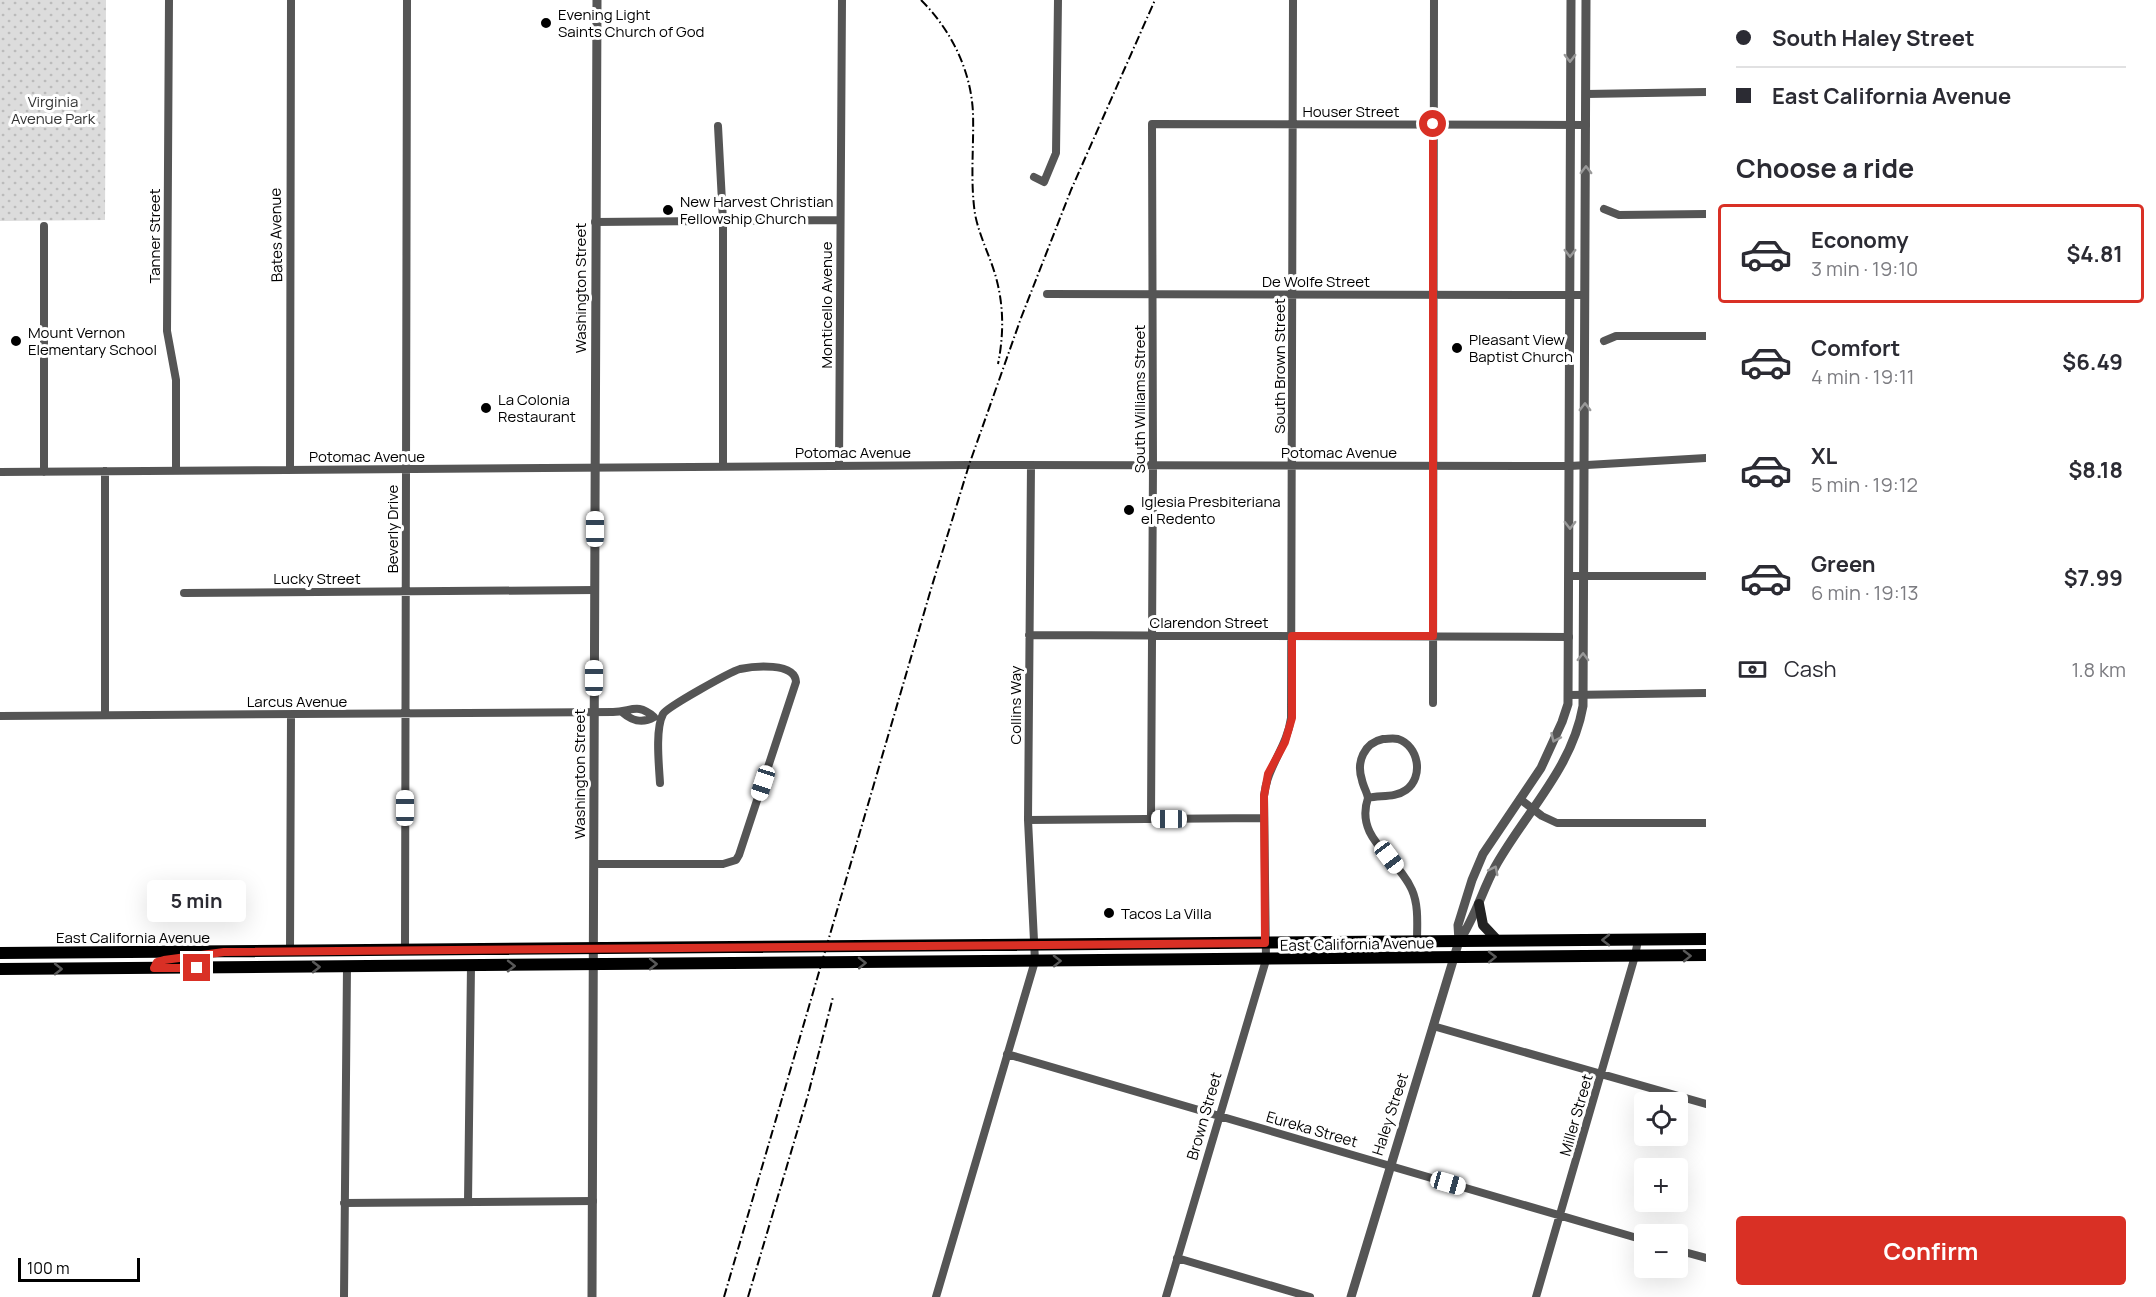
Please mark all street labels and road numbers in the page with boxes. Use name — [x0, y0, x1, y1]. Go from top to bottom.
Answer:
street label: Houser Street — [1302, 101, 1400, 122]
street label: Bates Avenue — [265, 187, 287, 282]
street label: Tanner Street — [144, 188, 165, 284]
street label: Washington Street — [570, 223, 591, 353]
street label: Monticello Avenue — [816, 241, 837, 368]
street label: De Wolfe Street — [1262, 271, 1370, 292]
street label: South Brown Street — [1269, 298, 1290, 434]
street label: South Williams Street — [1129, 325, 1150, 473]
street label: Potomac Avenue — [795, 442, 911, 463]
street label: Potomac Avenue — [1281, 442, 1397, 463]
street label: Potomac Avenue — [309, 446, 425, 467]
street label: Beverly Drive — [382, 484, 403, 573]
street label: Lucky Street — [273, 568, 361, 589]
street label: Clarendon Street — [1150, 612, 1268, 633]
street label: Collins Way — [1005, 665, 1026, 745]
street label: Larcus Avenue — [247, 691, 348, 712]
street label: Washington Street — [569, 709, 590, 839]
street label: East California Avenue — [56, 927, 210, 948]
street label: East California Avenue — [1280, 932, 1435, 956]
street label: Brown Street — [1181, 1070, 1227, 1162]
street label: Haley Street — [1367, 1070, 1413, 1158]
street label: Miller Street — [1554, 1072, 1598, 1158]
street label: Eureka Street — [1264, 1106, 1360, 1152]

